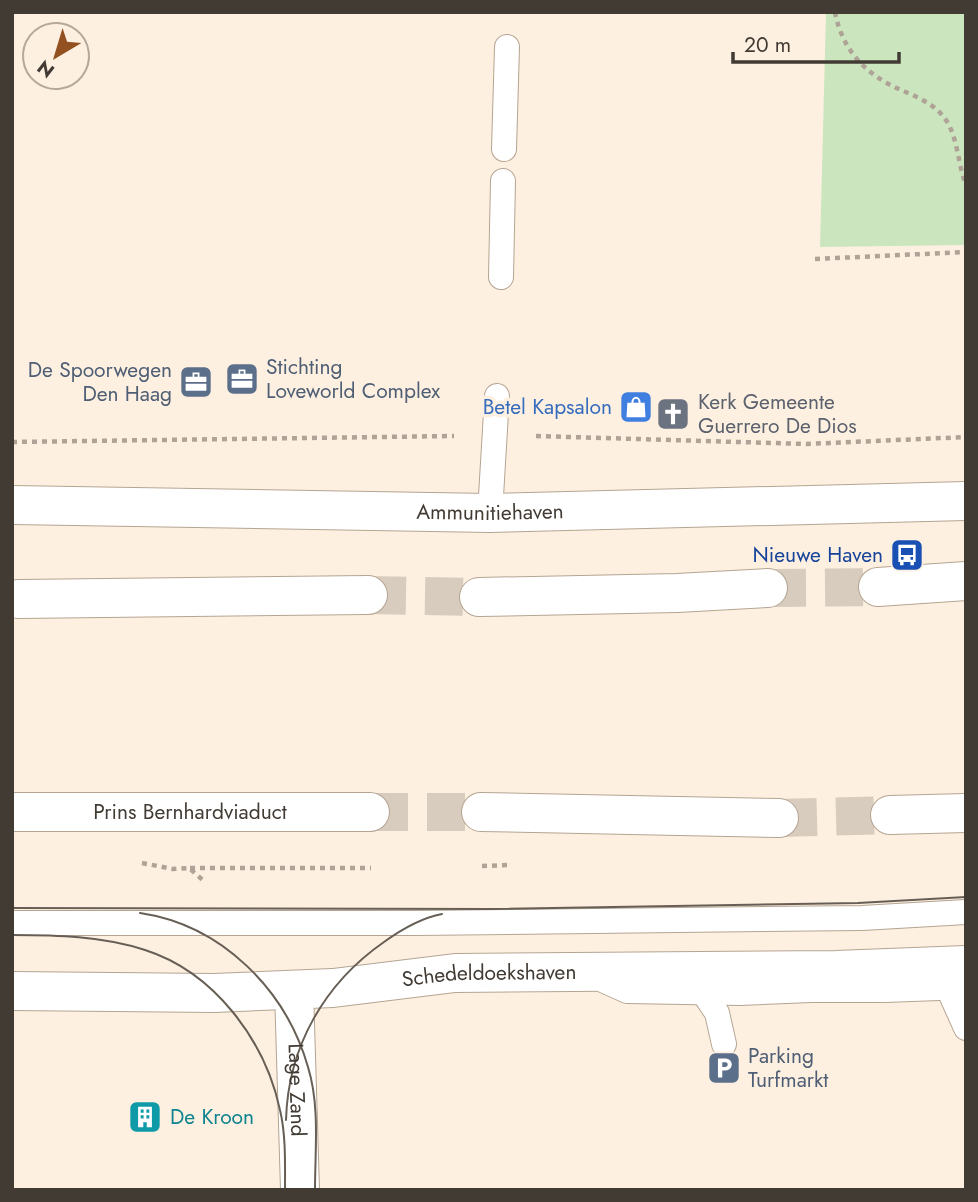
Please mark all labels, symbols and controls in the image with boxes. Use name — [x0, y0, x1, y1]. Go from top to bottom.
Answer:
north arrow — [21, 21, 91, 91]
scale bar — [733, 21, 899, 65]
text: 20 m — [744, 30, 791, 60]
text: N — [32, 54, 60, 84]
place label: Stichting Loveworld Complex — [266, 352, 440, 406]
place label: De Spoorwegen Den Haag — [28, 355, 172, 409]
office icon: Stichting Loveworld Complex — [223, 360, 261, 398]
office icon: De Spoorwegen Den Haag — [177, 363, 215, 401]
place label: Kerk Gemeente Guerrero De Dios — [698, 387, 857, 441]
shop icon: Betel Kapsalon — [617, 388, 655, 426]
place label: Betel Kapsalon — [483, 392, 612, 422]
church icon: Kerk Gemeente Guerrero De Dios — [654, 395, 692, 433]
street label: Ammunitiehaven — [416, 496, 564, 528]
bus stop icon: Nieuwe Haven — [888, 536, 926, 574]
place label: Nieuwe Haven — [753, 540, 883, 570]
street label: Prins Bernhardviaduct — [93, 797, 287, 827]
street label: Schedeldoekshaven — [400, 957, 577, 994]
place label: Parking Turfmarkt — [748, 1041, 828, 1095]
street label: Lage Zand — [281, 1043, 313, 1137]
parking icon: Parking Turfmarkt — [705, 1049, 743, 1087]
building icon: De Kroon — [126, 1098, 164, 1136]
place label: De Kroon — [170, 1102, 254, 1132]

